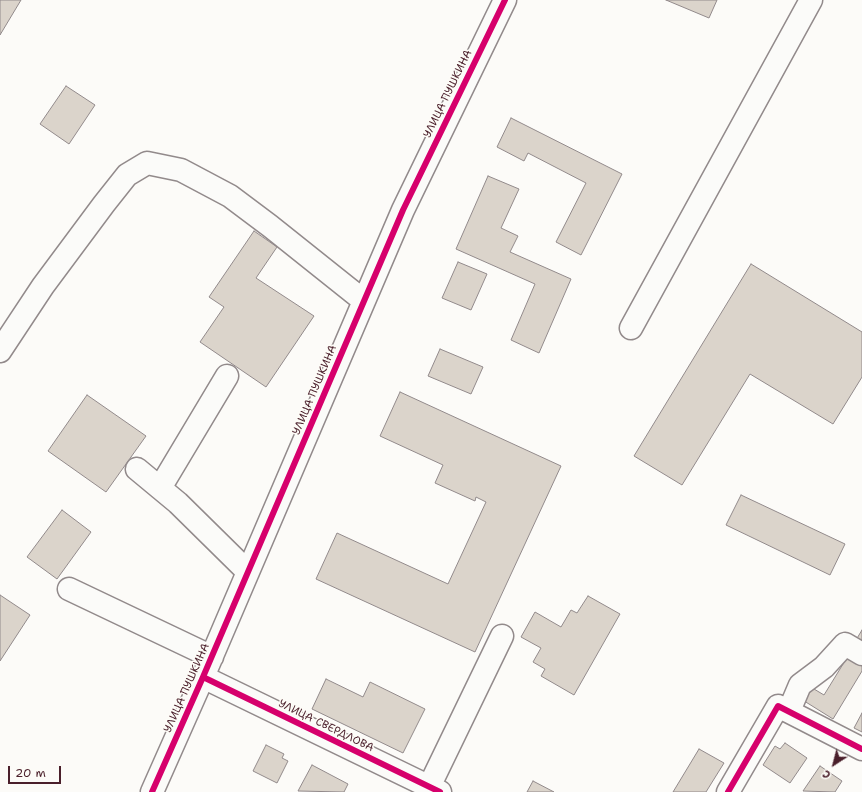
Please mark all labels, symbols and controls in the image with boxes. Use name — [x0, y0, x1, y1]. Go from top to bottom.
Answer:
street label: УЛИЦА ПУШКИНА — [421, 48, 475, 140]
street label: УЛИЦА ПУШКИНА — [290, 343, 340, 437]
street label: УЛИЦА ПУШКИНА — [161, 641, 213, 735]
street label: УЛИЦА СВЕРДЛОВА — [276, 697, 376, 755]
north arrow — [814, 744, 854, 784]
scale bar — [10, 758, 63, 784]
text: 20 m — [15, 765, 46, 781]
text: С — [820, 766, 834, 782]

